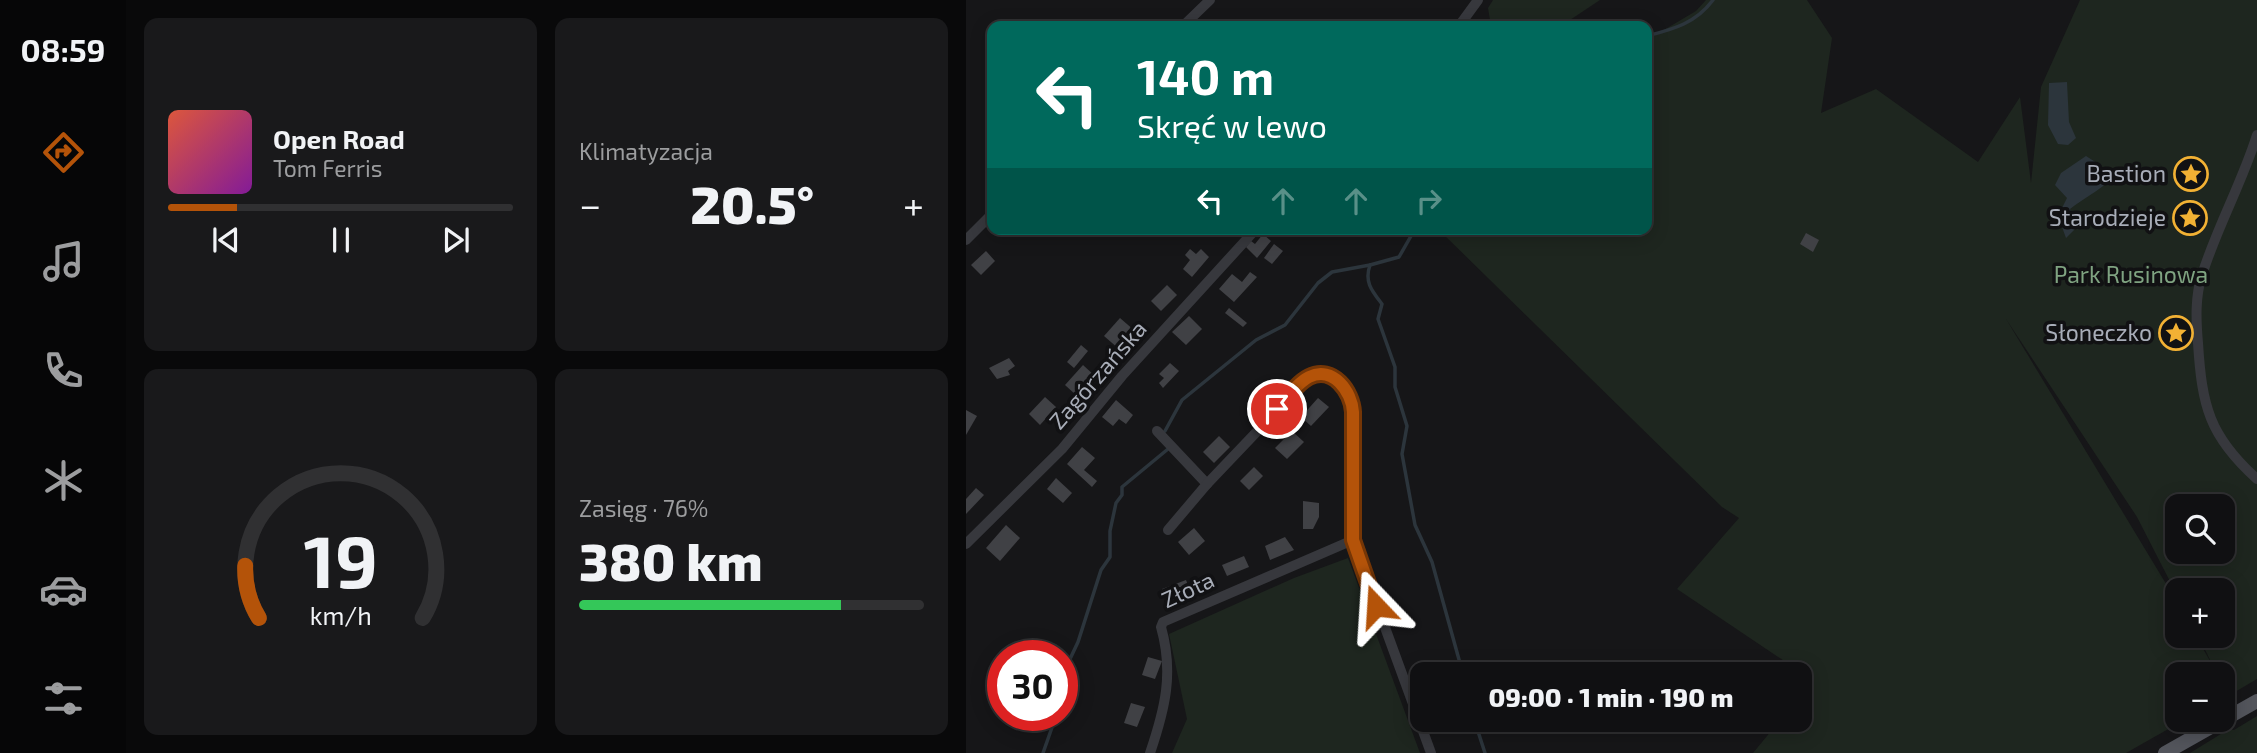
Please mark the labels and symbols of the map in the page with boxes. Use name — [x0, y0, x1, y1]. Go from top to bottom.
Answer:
place icon: Bastion — [2172, 155, 2210, 193]
place label: Bastion — [2087, 159, 2166, 187]
place icon: Starodzieje — [2171, 199, 2209, 237]
place label: Starodzieje — [2049, 203, 2166, 231]
park label: Park Rusinowa — [2054, 260, 2208, 288]
street label: Zagórzańska — [1043, 314, 1152, 434]
place icon: Słoneczko — [2157, 314, 2195, 352]
place label: Słoneczko — [2045, 318, 2152, 346]
pin — [1247, 379, 1307, 439]
street label: Złota — [1157, 565, 1218, 613]
position arrow — [1339, 569, 1413, 643]
speed limit sign: 30 — [987, 640, 1078, 731]

